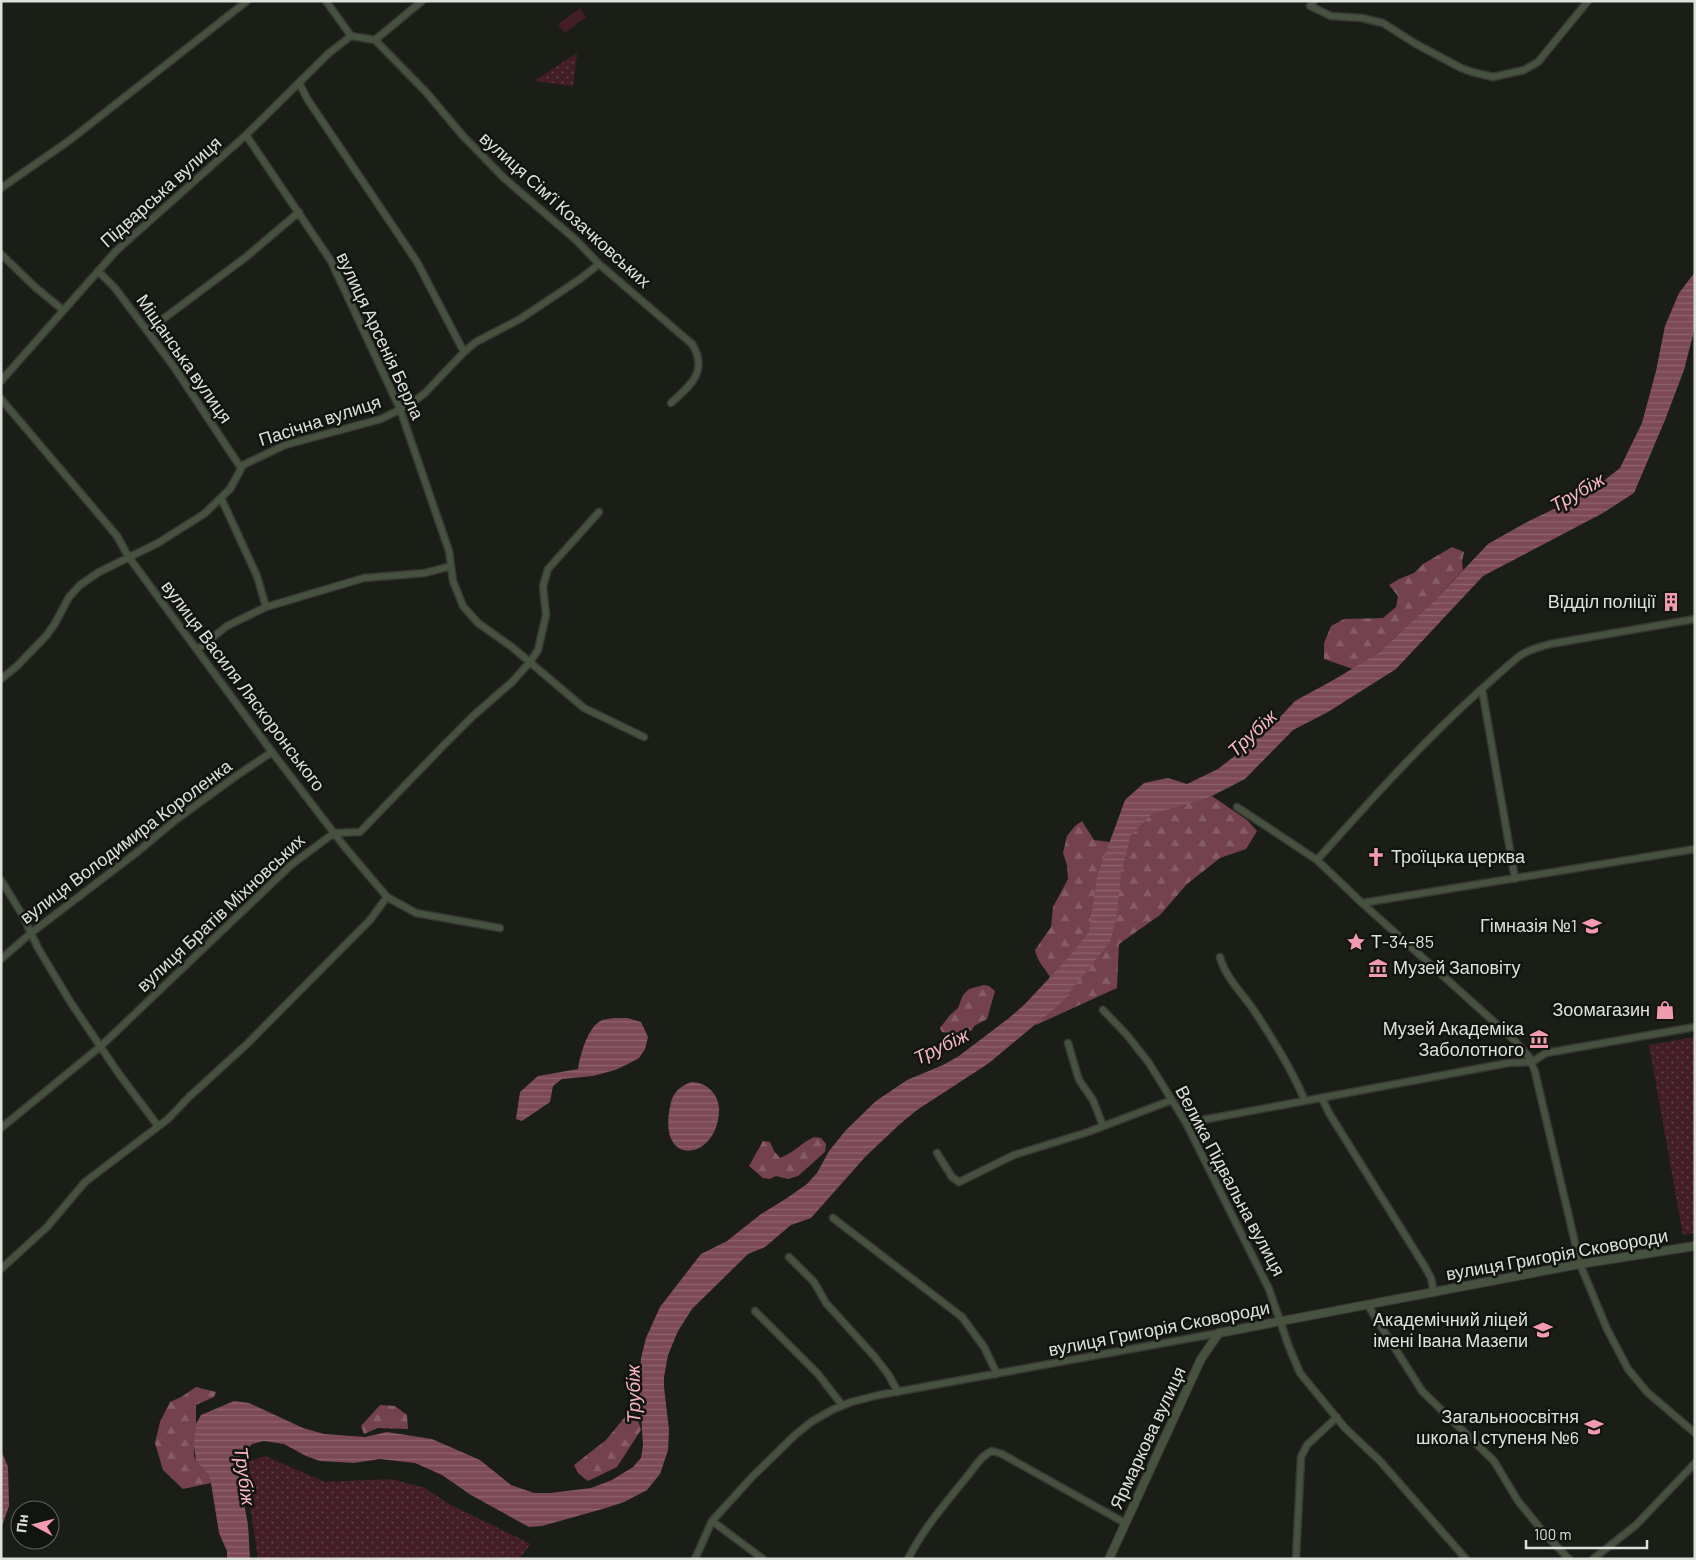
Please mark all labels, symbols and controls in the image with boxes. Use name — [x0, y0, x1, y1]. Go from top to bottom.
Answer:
street label: вулиця Сімʼї Козачковських — [476, 127, 656, 292]
street label: Підварська вулиця — [95, 131, 225, 251]
street label: вулиця Арсенія Берла — [332, 248, 430, 424]
street label: Міщанська вулиця — [132, 290, 238, 427]
street label: Пасічна вулиця — [256, 390, 384, 450]
water label: Трубіж — [1546, 466, 1609, 516]
street label: вулиця Василя Ляскоронського — [157, 576, 330, 795]
place label: Відділ поліції — [1548, 590, 1656, 612]
building icon: Відділ поліції — [1660, 591, 1682, 613]
water label: Трубіж — [1222, 704, 1282, 761]
street label: вулиця Володимира Короленка — [15, 754, 236, 928]
street label: вулиця Братів Міхновських — [132, 829, 309, 996]
place label: Троїцька церква — [1391, 845, 1526, 867]
church icon: Троїцька церква — [1365, 846, 1387, 868]
place label: Гімназія №1 — [1480, 914, 1577, 936]
school or university icon: Гімназія №1 — [1581, 915, 1603, 937]
place label: Т-34-85 — [1371, 930, 1434, 952]
place icon: Т-34-85 — [1345, 931, 1367, 953]
place label: Музей Заповіту — [1393, 956, 1521, 978]
museum icon: Музей Заповіту — [1367, 957, 1389, 979]
place label: Зоомагазин — [1552, 998, 1650, 1020]
shop icon: Зоомагазин — [1654, 999, 1676, 1021]
place label: Музей Академіка Заболотного — [1383, 1017, 1525, 1060]
water label: Трубіж — [909, 1022, 973, 1069]
museum icon: Музей Академіка Заболотного — [1528, 1028, 1550, 1050]
street label: Велика Підвальна вулиця — [1171, 1082, 1290, 1280]
street label: вулиця Григорія Сковороди — [1444, 1224, 1670, 1284]
street label: вулиця Григорія Сковороди — [1046, 1296, 1271, 1360]
place label: Академічний ліцей імені Івана Мазепи — [1373, 1308, 1528, 1351]
school or university icon: Академічний ліцей імені Івана Мазепи — [1532, 1319, 1554, 1341]
water label: Трубіж — [620, 1363, 645, 1424]
street label: Ярмаркова вулиця — [1104, 1363, 1190, 1512]
place label: Загальноосвітня школа І ступеня №6 — [1416, 1405, 1579, 1448]
school or university icon: Загальноосвітня школа І ступеня №6 — [1583, 1416, 1605, 1438]
water label: Трубіж — [230, 1445, 261, 1508]
north arrow — [10, 1500, 60, 1550]
text: Пн — [12, 1513, 31, 1534]
scale bar — [1526, 1518, 1647, 1550]
text: 100 m — [1534, 1525, 1572, 1543]

